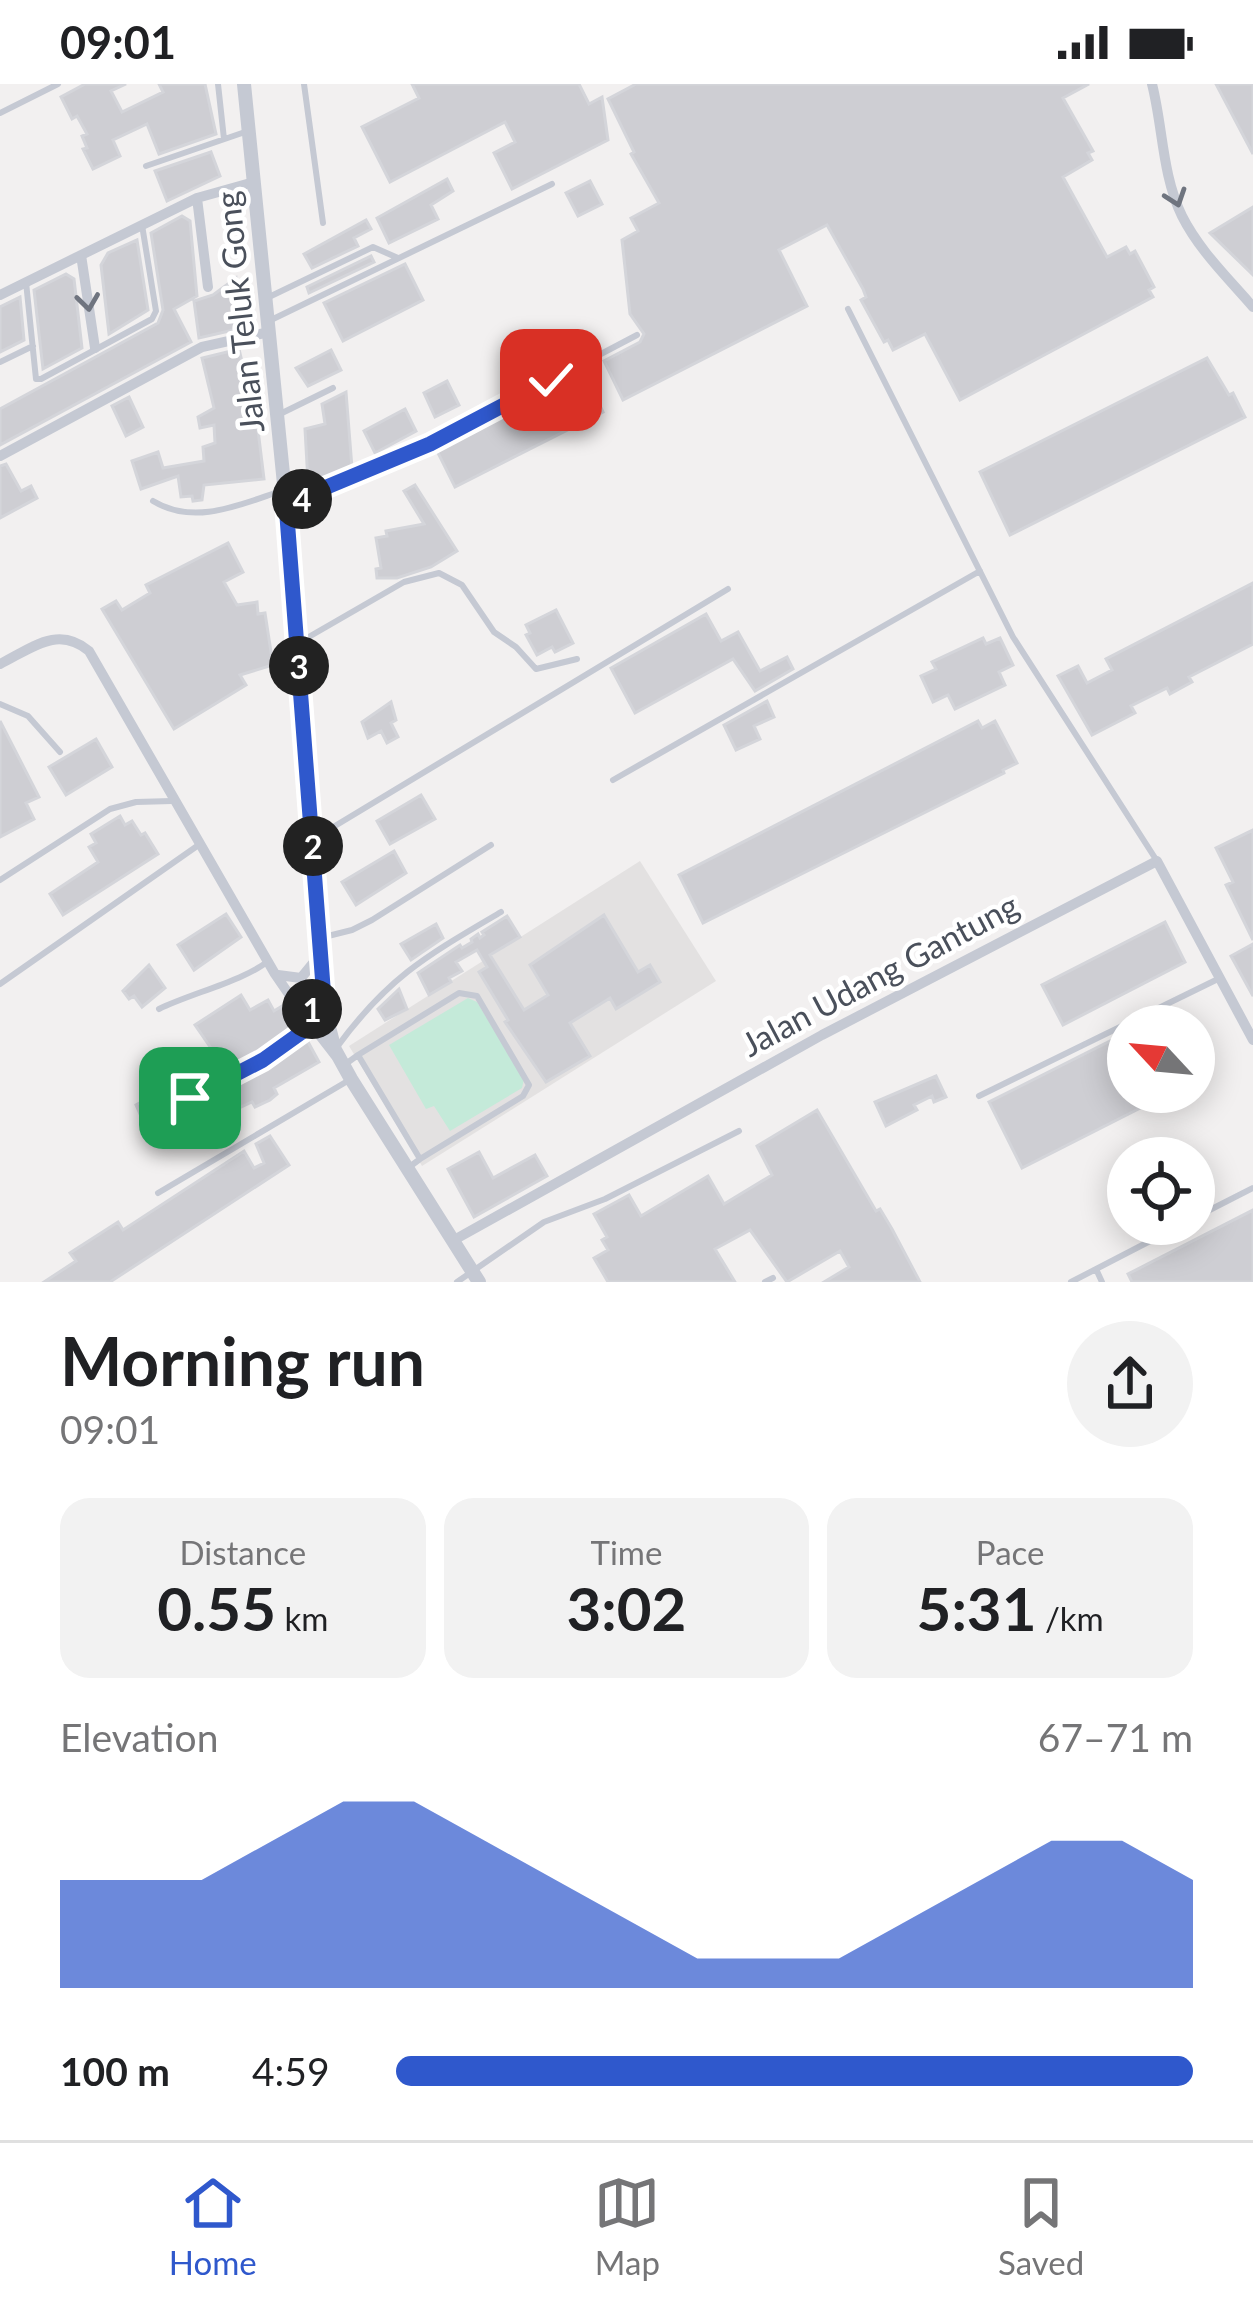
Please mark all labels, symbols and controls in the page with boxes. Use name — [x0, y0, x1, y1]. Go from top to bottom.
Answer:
text: 09:01 — [60, 15, 176, 69]
one-way arrow — [1162, 186, 1186, 207]
street label: Jalan Teluk Gong — [206, 190, 272, 435]
one-way arrow — [74, 292, 100, 311]
pin — [500, 329, 602, 431]
icon: check — [518, 347, 584, 413]
pin: 4 — [272, 469, 332, 529]
text: 4 — [292, 479, 312, 519]
pin: 3 — [269, 636, 329, 696]
text: 3 — [289, 646, 309, 686]
pin: 2 — [283, 816, 343, 876]
text: 2 — [303, 826, 323, 866]
street label: Jalan Udang Gantung — [734, 884, 1025, 1064]
pin: 1 — [282, 979, 342, 1039]
text: 1 — [302, 989, 322, 1029]
north arrow — [1107, 1005, 1215, 1113]
map controls — [1107, 1005, 1215, 1245]
pin — [139, 1047, 241, 1149]
icon: arrive — [157, 1065, 223, 1131]
button: locate — [1107, 1137, 1215, 1245]
text: Morning run — [60, 1321, 425, 1400]
button: share — [1067, 1321, 1193, 1447]
text: 09:01 — [60, 1406, 160, 1452]
text: Distance — [180, 1532, 306, 1572]
text: Time — [591, 1532, 662, 1572]
text: Pace — [976, 1532, 1044, 1572]
text: 0.55 — [157, 1572, 276, 1644]
text: 3:02 — [567, 1572, 686, 1644]
text: 5:31 — [917, 1572, 1036, 1644]
text: km — [276, 1598, 328, 1638]
text: /km — [1036, 1598, 1104, 1638]
text: Elevation — [60, 1714, 218, 1760]
text: 67–71 m — [1038, 1714, 1193, 1760]
text: 100 m — [60, 2048, 170, 2094]
text: 4:59 — [252, 2048, 330, 2094]
tab: Home — [169, 2170, 257, 2282]
tab: Map — [594, 2170, 660, 2282]
tab: Saved — [998, 2170, 1084, 2282]

